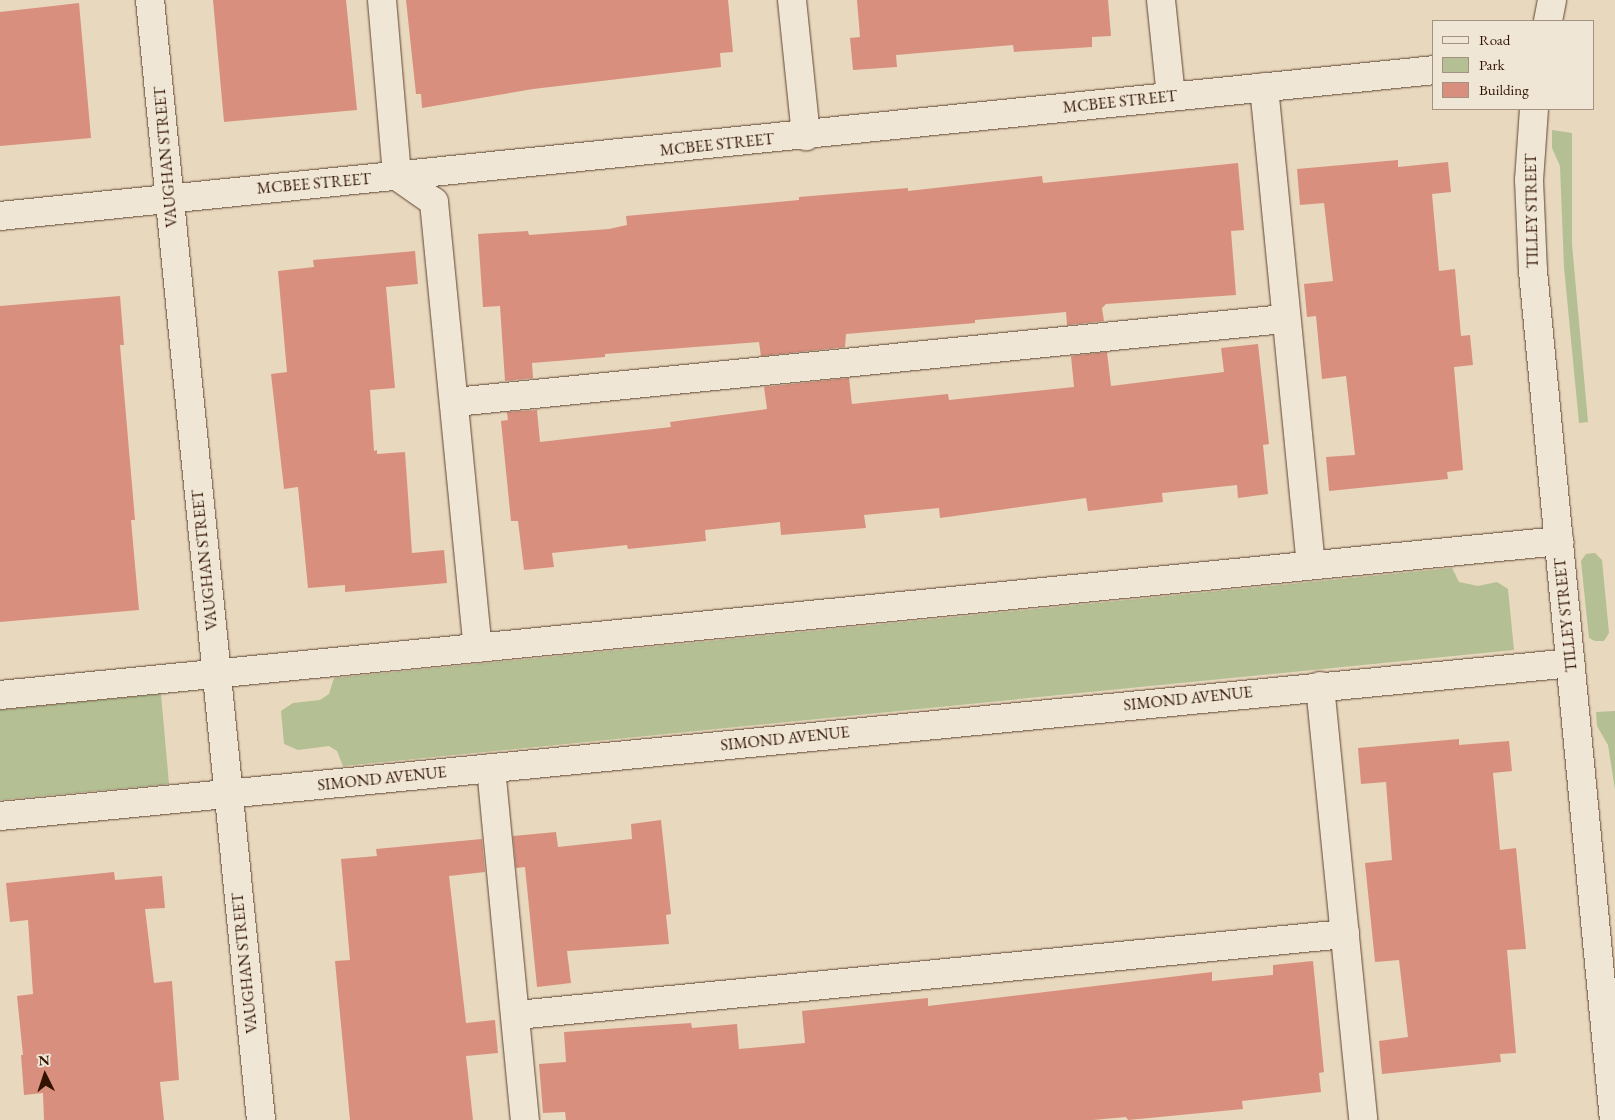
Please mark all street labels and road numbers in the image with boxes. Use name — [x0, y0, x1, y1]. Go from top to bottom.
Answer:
street label: VAUGHAN STREET — [150, 86, 182, 228]
street label: MCBEE STREET — [1062, 86, 1178, 118]
street label: MCBEE STREET — [659, 129, 775, 161]
street label: TILLEY STREET — [1521, 154, 1543, 268]
street label: MCBEE STREET — [256, 169, 372, 199]
street label: VAUGHAN STREET — [188, 489, 222, 631]
street label: TILLEY STREET — [1550, 557, 1582, 673]
street label: SIMOND AVENUE — [1123, 683, 1253, 715]
street label: SIMOND AVENUE — [720, 723, 850, 755]
street label: SIMOND AVENUE — [317, 763, 447, 795]
street label: VAUGHAN STREET — [228, 892, 262, 1034]

